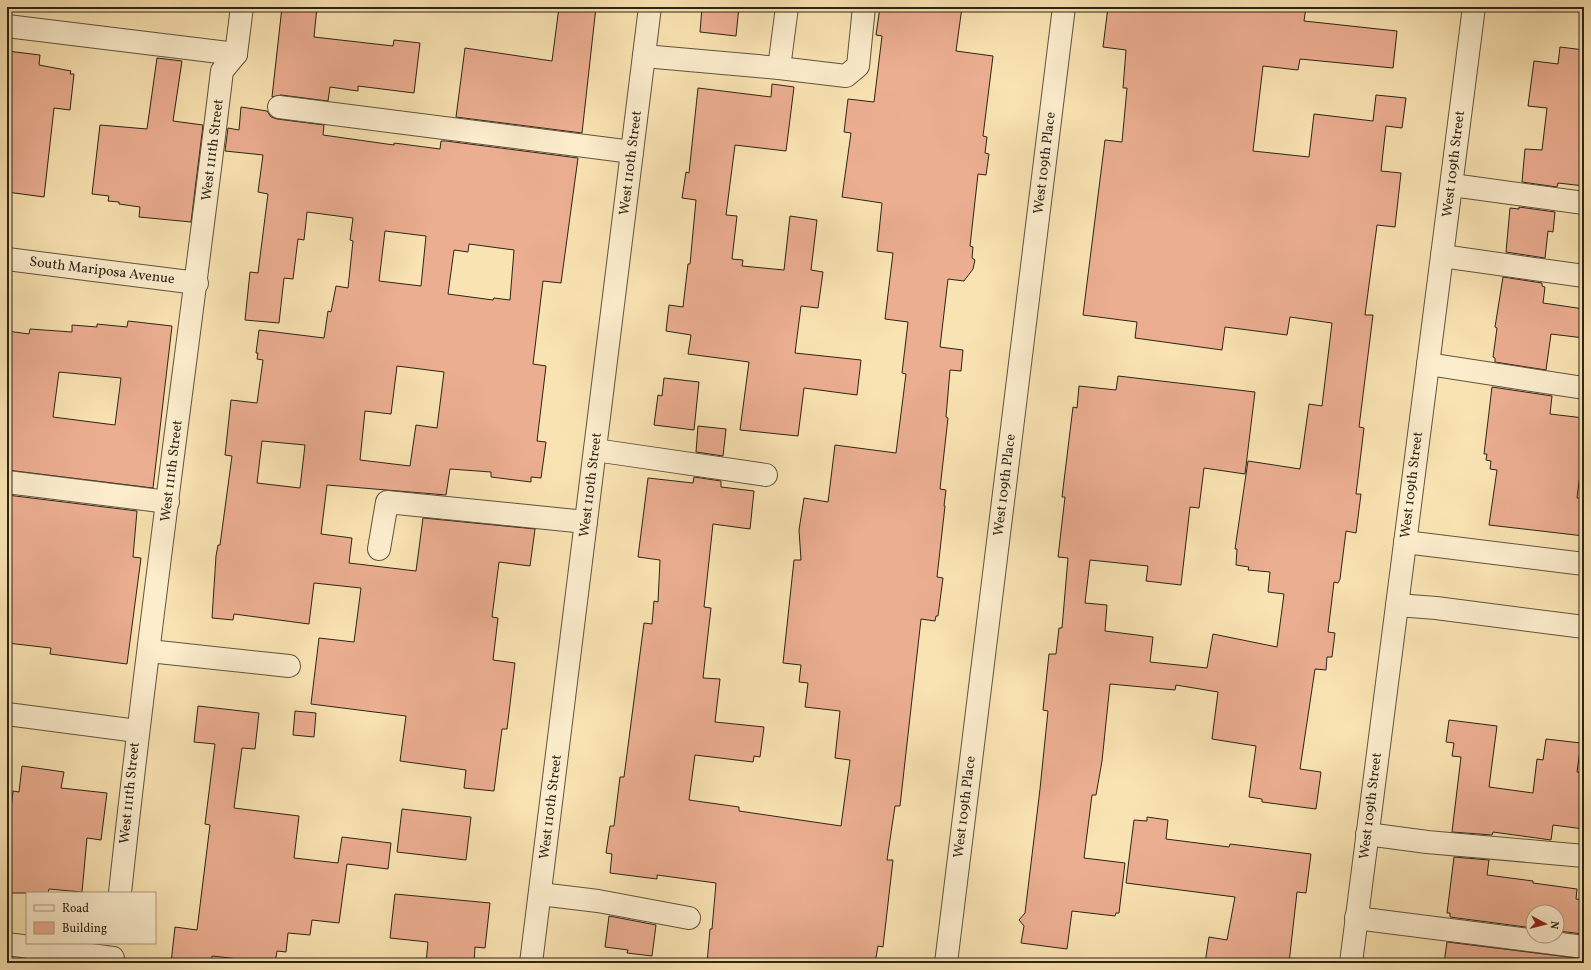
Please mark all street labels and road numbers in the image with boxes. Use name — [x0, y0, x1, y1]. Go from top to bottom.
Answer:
street label: West 111th Street — [197, 98, 229, 202]
street label: West 110th Street — [615, 110, 647, 216]
street label: West 109th Place — [1029, 110, 1061, 215]
street label: West 109th Street — [1438, 110, 1470, 218]
street label: South Mariposa Avenue — [28, 253, 176, 289]
street label: West 111th Street — [156, 419, 188, 523]
street label: West 109th Street — [1396, 431, 1428, 539]
street label: West 110th Street — [575, 432, 607, 538]
street label: West 109th Place — [989, 432, 1021, 537]
street label: West 111th Street — [115, 741, 145, 845]
street label: West 109th Street — [1355, 752, 1387, 860]
street label: West 110th Street — [535, 754, 567, 860]
street label: West 109th Place — [949, 754, 981, 859]

